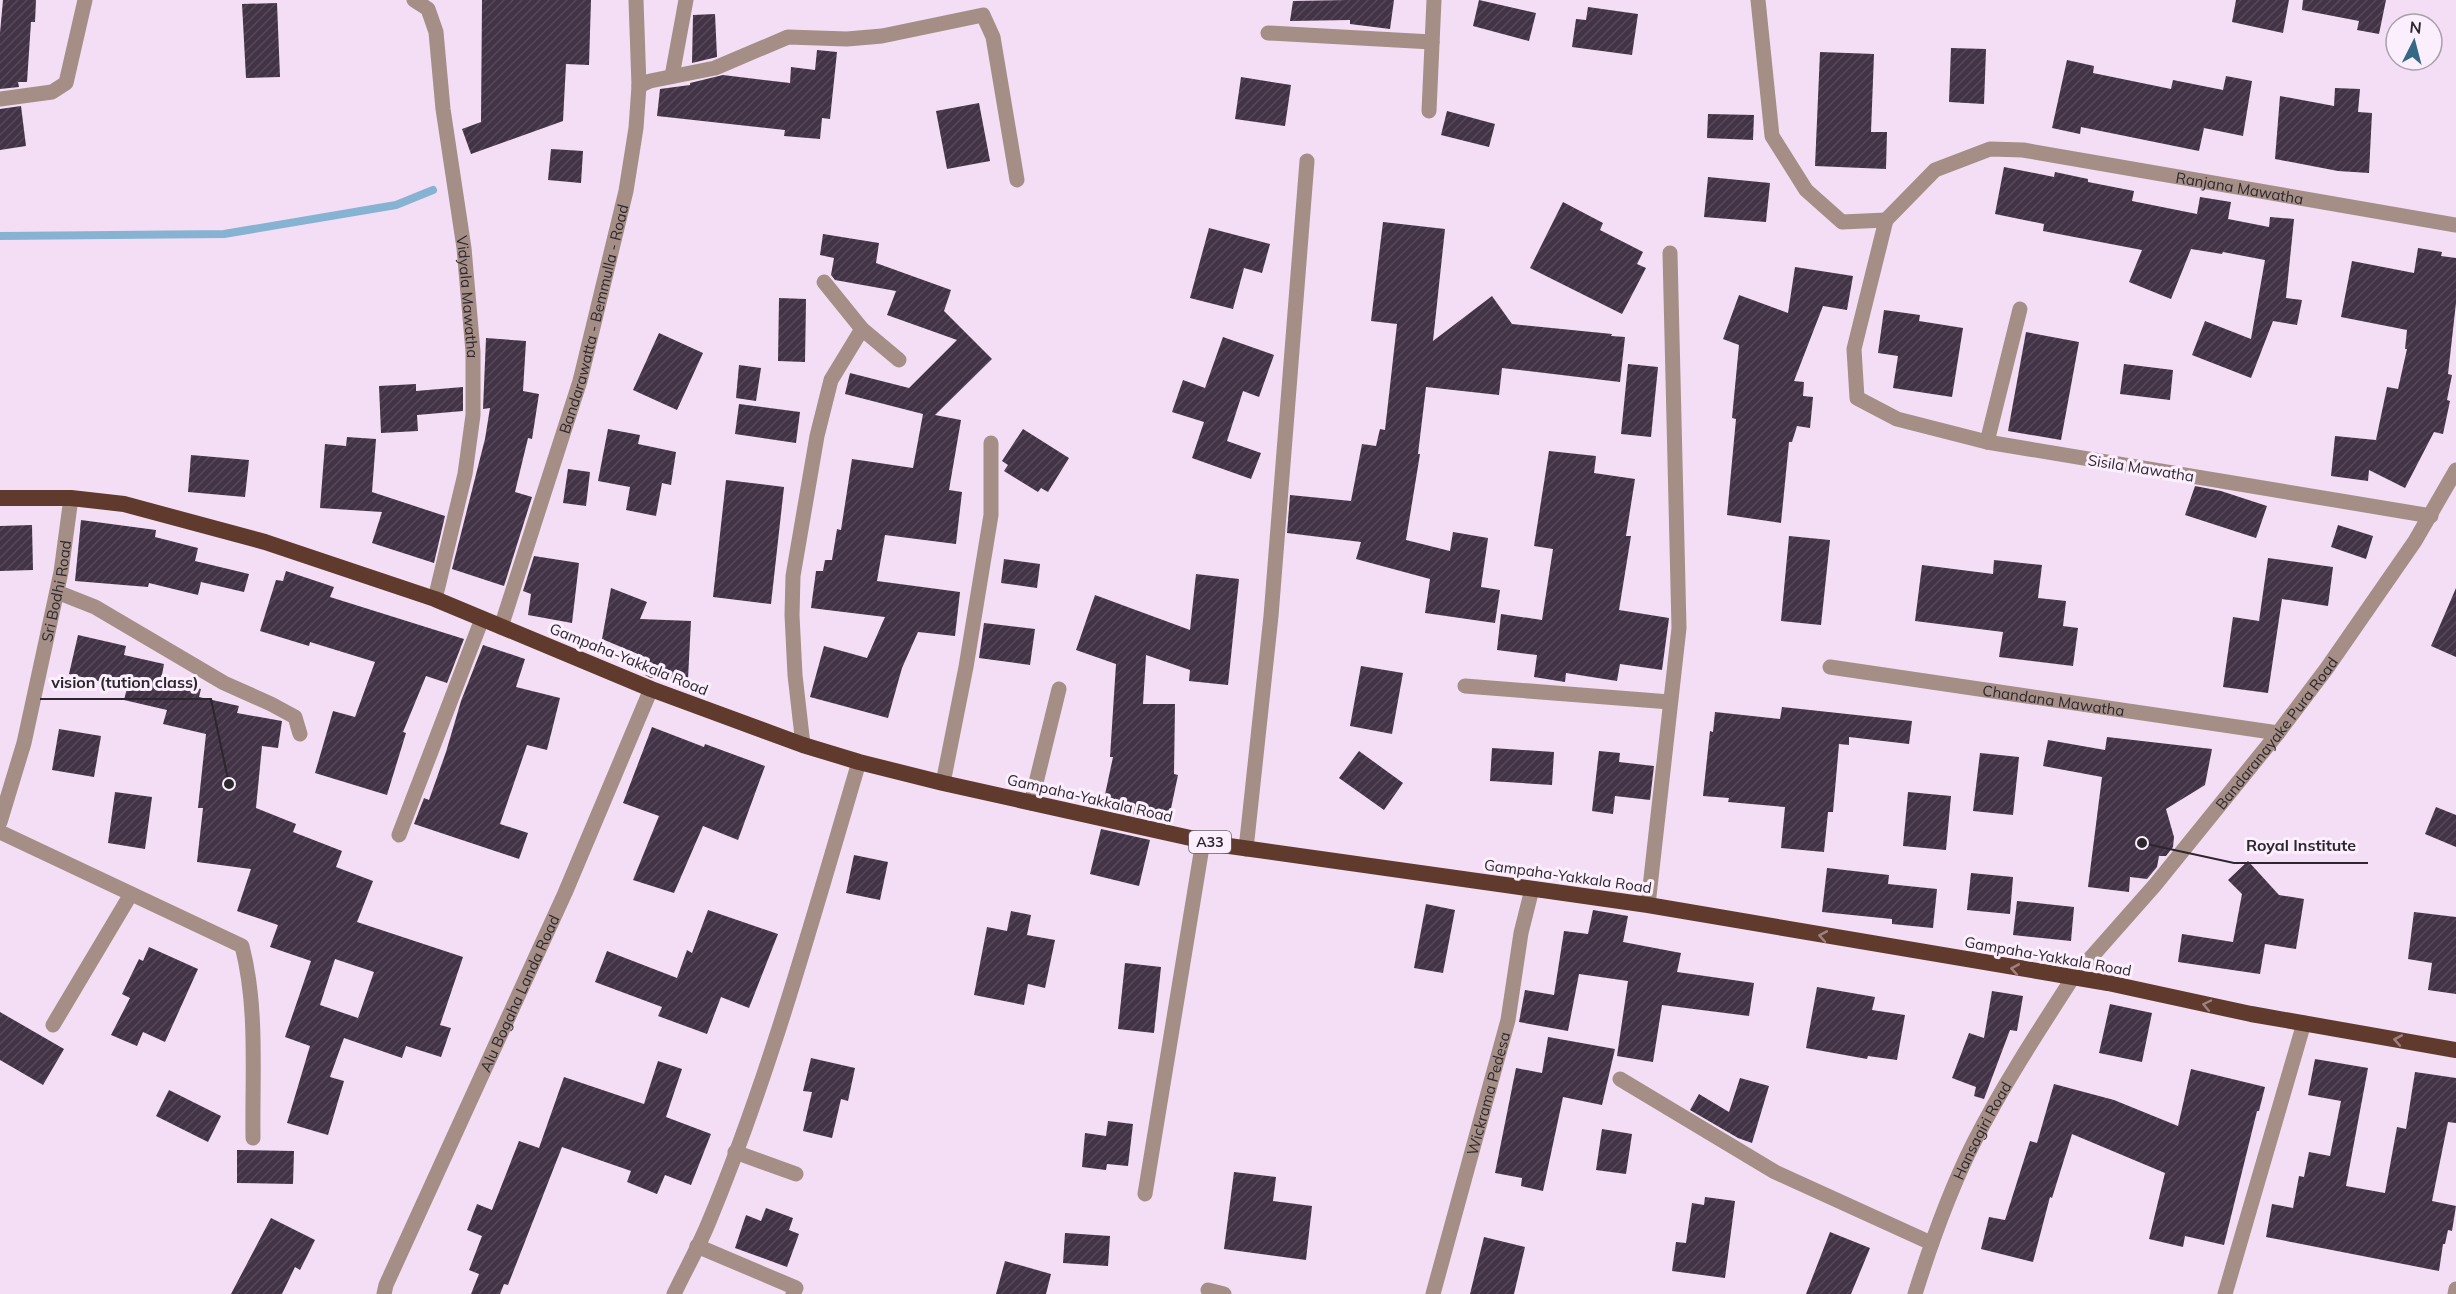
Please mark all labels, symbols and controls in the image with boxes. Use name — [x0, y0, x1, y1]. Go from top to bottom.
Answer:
north arrow — [2384, 12, 2444, 72]
text: N — [2409, 17, 2423, 38]
street label: Ranjana Mawatha — [2174, 167, 2305, 208]
street label: Bandarawatta - Bemmulla - Road — [554, 202, 632, 436]
street label: Vidyala Mawatha — [453, 234, 483, 358]
street label: Sisila Mawatha — [2087, 450, 2195, 486]
street label: Sri Bodhi Road — [37, 539, 75, 644]
street label: Gampaha-Yakkala Road — [547, 618, 711, 700]
street label: Bandaranayake Pura Road — [2211, 653, 2341, 813]
callout: vision (tution class) — [40, 665, 211, 699]
text: vision (tution class) — [50, 672, 199, 692]
street label: Chandana Mawatha — [1981, 680, 2126, 720]
street label: Gampaha-Yakkala Road — [1005, 770, 1175, 826]
callout: Royal Institute — [2234, 829, 2368, 863]
road number: A33 — [1189, 831, 1231, 853]
text: Royal Institute — [2246, 835, 2356, 855]
street label: Gampaha-Yakkala Road — [1483, 855, 1653, 897]
street label: Alu Bogaha Landa Road — [475, 912, 563, 1075]
one-way arrow — [1818, 930, 1827, 942]
street label: Gampaha-Yakkala Road — [1963, 932, 2133, 980]
one-way arrow — [2010, 963, 2020, 976]
one-way arrow — [2202, 999, 2212, 1012]
street label: Wickrama Pedesa — [1462, 1030, 1514, 1157]
one-way arrow — [2394, 1034, 2404, 1047]
street label: Hansagiri Road — [1948, 1078, 2015, 1182]

